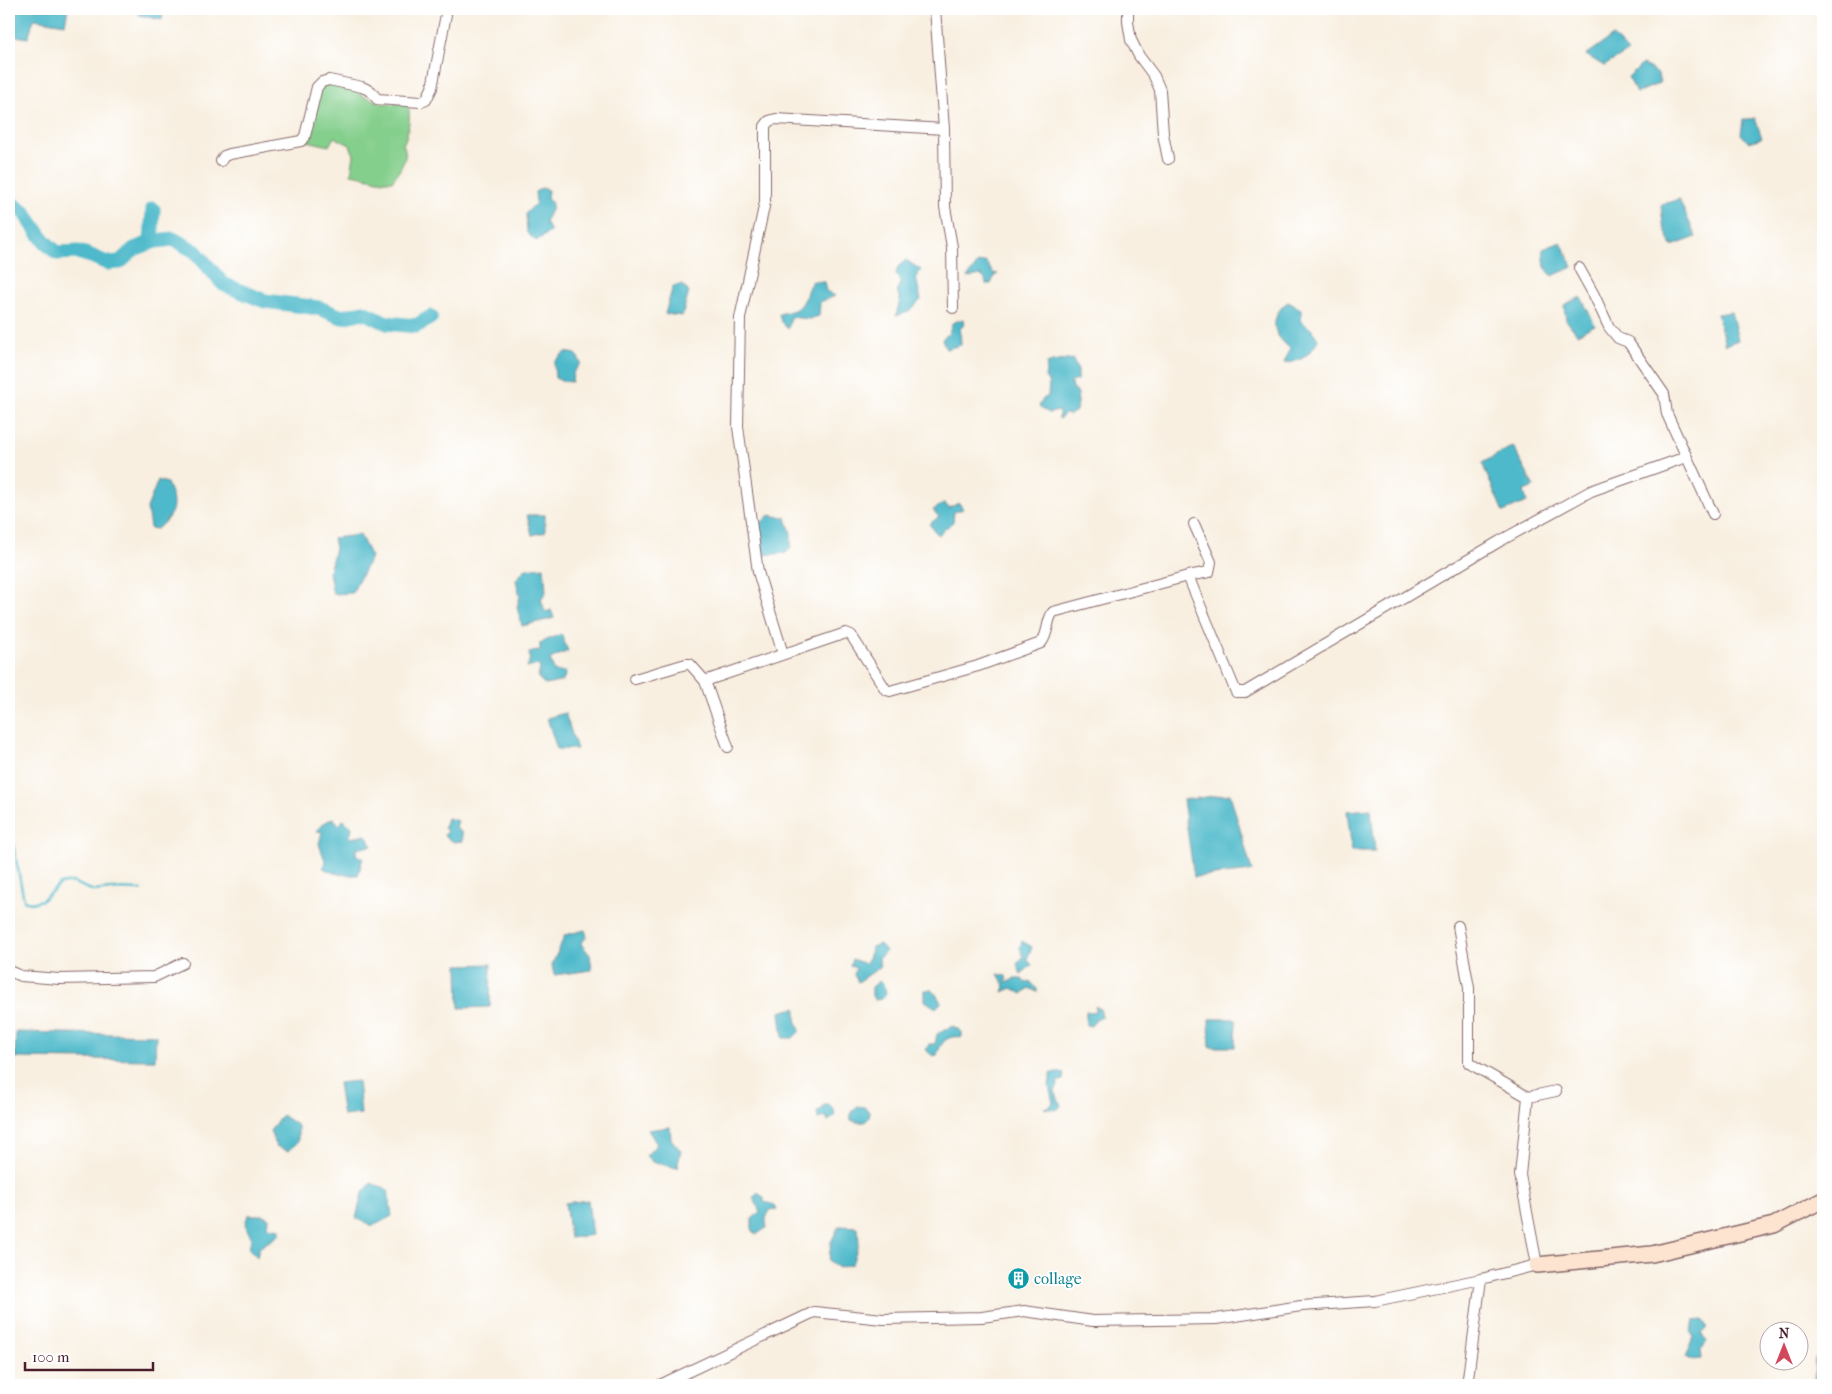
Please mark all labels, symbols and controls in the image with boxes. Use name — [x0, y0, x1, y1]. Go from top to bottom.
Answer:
building icon: collage — [1006, 1266, 1030, 1290]
place label: collage — [1034, 1269, 1082, 1288]
north arrow — [1760, 1322, 1810, 1372]
text: N — [1779, 1325, 1790, 1342]
scale bar — [25, 1339, 152, 1371]
text: 100 m — [32, 1348, 70, 1366]

